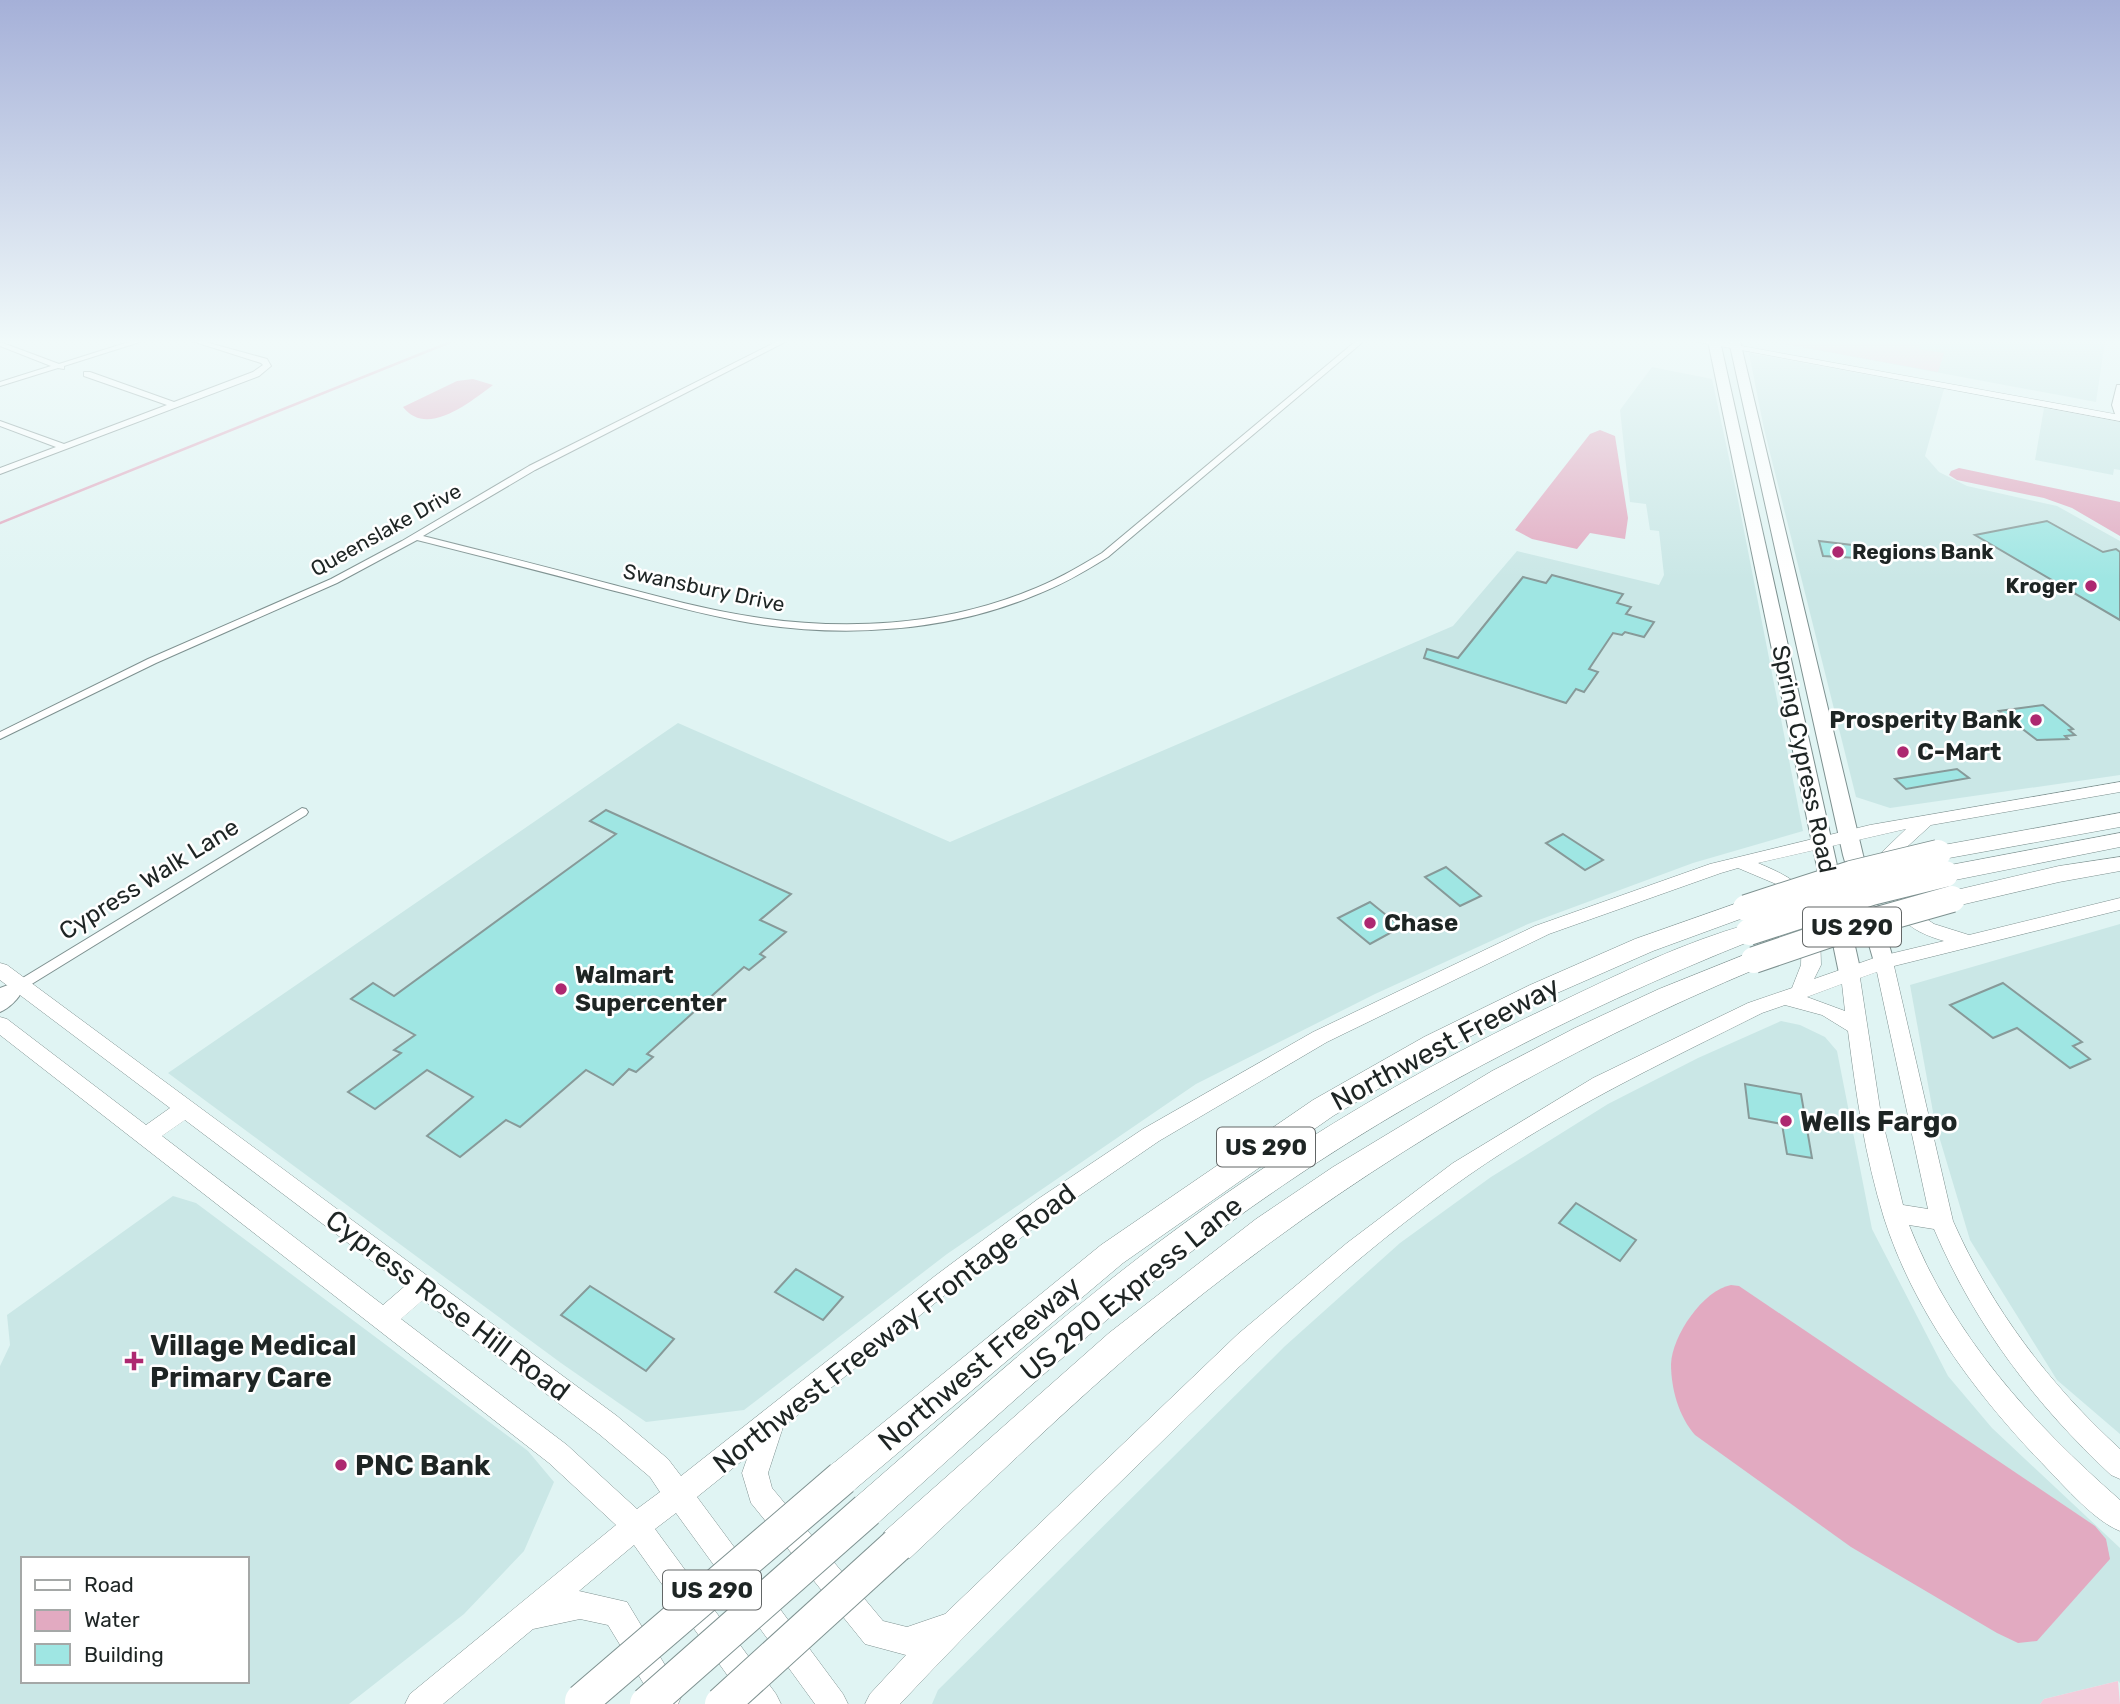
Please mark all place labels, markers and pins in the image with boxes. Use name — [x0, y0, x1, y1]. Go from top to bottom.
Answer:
place label: Regions Bank — [1852, 539, 1994, 564]
marker: Regions Bank — [1830, 544, 1846, 560]
place label: Kroger — [2005, 573, 2077, 598]
marker: Kroger — [2083, 578, 2099, 594]
place label: Prosperity Bank — [1829, 706, 2022, 734]
marker: Prosperity Bank — [2028, 712, 2044, 728]
place label: C-Mart — [1917, 738, 2001, 766]
marker: C-Mart — [1895, 744, 1911, 760]
place label: Chase — [1384, 909, 1458, 937]
marker: Chase — [1362, 915, 1378, 931]
place label: Walmart Supercenter — [575, 961, 727, 1017]
marker: Walmart Supercenter — [553, 981, 569, 997]
place label: Wells Fargo — [1800, 1105, 1958, 1138]
marker: Wells Fargo — [1778, 1113, 1794, 1129]
place label: Village Medical Primary Care — [150, 1329, 357, 1394]
marker: Village Medical Primary Care — [124, 1351, 144, 1371]
place label: PNC Bank — [355, 1449, 491, 1482]
marker: PNC Bank — [333, 1457, 349, 1473]

